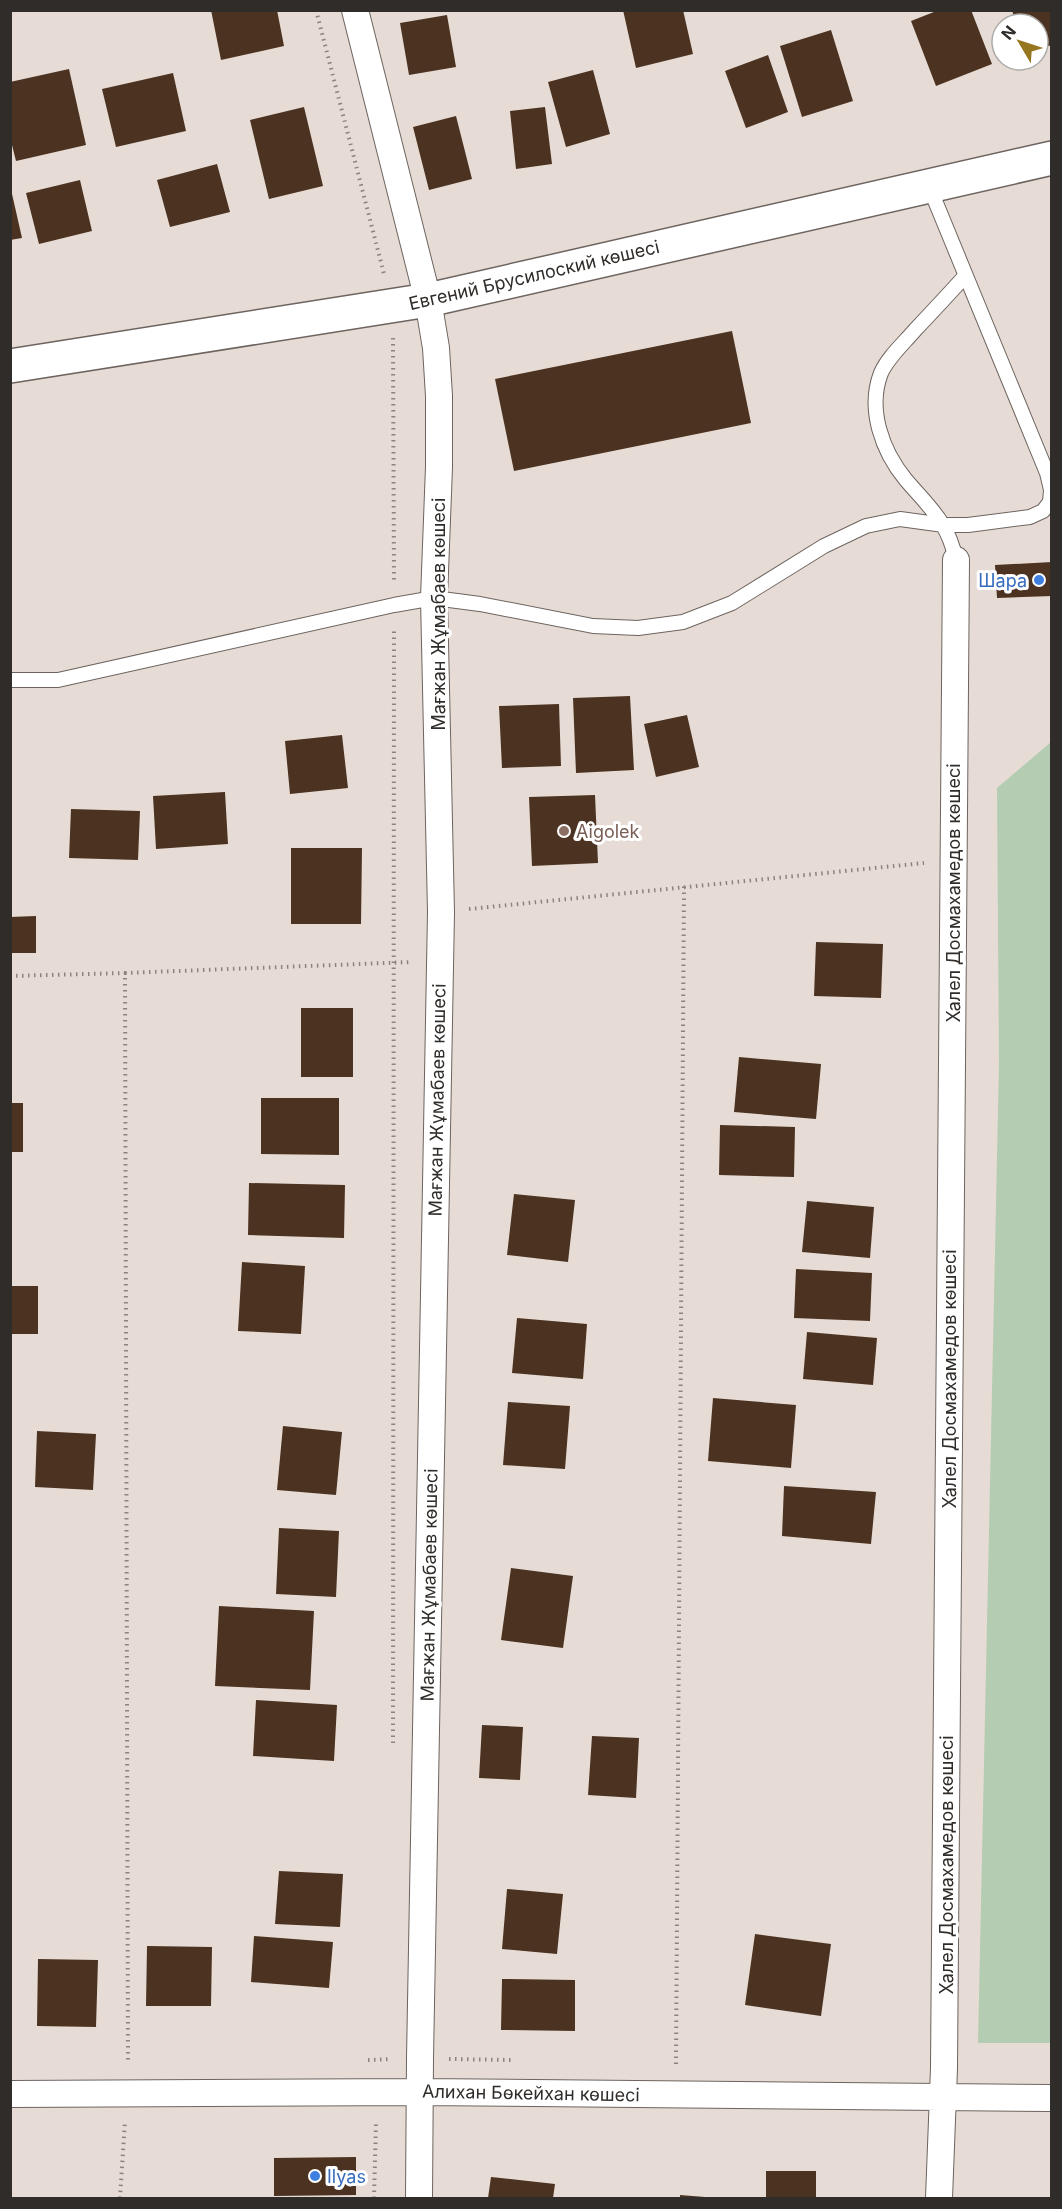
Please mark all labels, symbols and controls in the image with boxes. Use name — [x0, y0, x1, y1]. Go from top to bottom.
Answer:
north arrow — [990, 12, 1050, 72]
text: N — [997, 22, 1020, 44]
street label: Евгений Брусилоский көшесі — [407, 236, 661, 314]
street label: Мағжан Жұмабаев көшесі — [428, 498, 449, 730]
place label: Шара — [978, 570, 1027, 591]
marker: Шара — [1032, 573, 1046, 587]
street label: Халел Досмахамедов көшесі — [943, 763, 964, 1023]
place label: Aigolek — [576, 821, 640, 842]
marker: Aigolek — [557, 824, 571, 838]
street label: Мағжан Жұмабаев көшесі — [424, 983, 450, 1217]
street label: Халел Досмахамедов көшесі — [939, 1249, 960, 1509]
street label: Мағжан Жұмабаев көшесі — [416, 1468, 442, 1702]
street label: Халел Досмахамедов көшесі — [936, 1735, 957, 1995]
street label: Алихан Бөкейхан көшесі — [422, 2081, 640, 2105]
place label: Ilyas — [327, 2166, 366, 2187]
marker: Ilyas — [308, 2169, 322, 2183]

